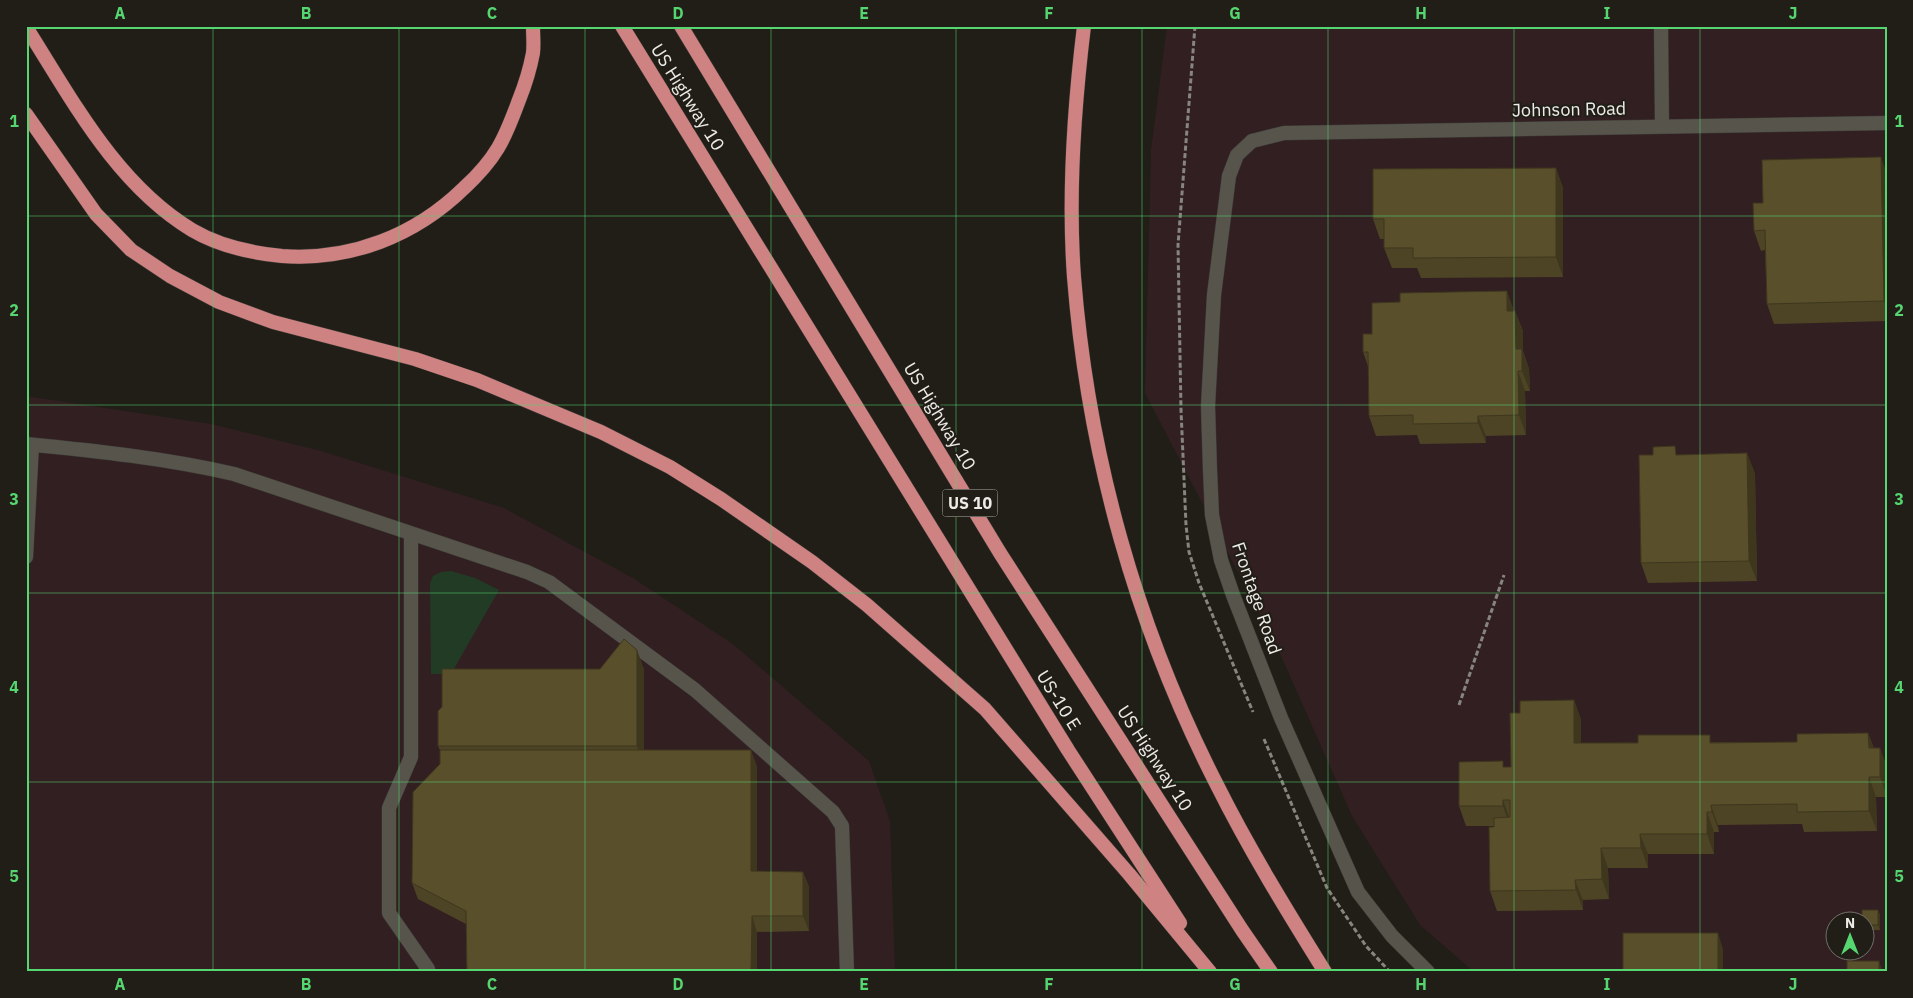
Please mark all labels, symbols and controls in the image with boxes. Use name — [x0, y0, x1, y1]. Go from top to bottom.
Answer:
text: A — [115, 3, 126, 23]
text: B — [301, 3, 312, 23]
text: C — [487, 3, 497, 23]
text: D — [672, 3, 684, 23]
text: E — [859, 3, 869, 23]
text: F — [1044, 3, 1054, 23]
text: G — [1229, 3, 1241, 23]
text: H — [1415, 3, 1427, 23]
text: I — [1604, 3, 1611, 23]
text: J — [1789, 3, 1797, 23]
street label: US Highway 10 — [646, 39, 730, 155]
street label: Johnson Road — [1512, 97, 1626, 121]
text: 1 — [9, 111, 19, 131]
text: 1 — [1894, 111, 1904, 131]
text: 2 — [9, 300, 19, 320]
text: 2 — [1894, 300, 1904, 320]
street label: US Highway 10 — [899, 358, 981, 474]
text: 3 — [9, 489, 19, 509]
road number: US 10 — [942, 489, 998, 516]
text: 3 — [1894, 489, 1904, 509]
street label: Frontage Road — [1227, 539, 1287, 657]
street label: US-10 E — [1032, 666, 1086, 734]
text: 4 — [9, 677, 19, 697]
text: 4 — [1894, 677, 1904, 697]
street label: US Highway 10 — [1112, 701, 1198, 815]
text: 5 — [9, 866, 19, 886]
text: 5 — [1894, 866, 1904, 886]
north arrow — [1826, 910, 1876, 960]
text: N — [1845, 914, 1855, 932]
text: A — [115, 974, 126, 994]
text: B — [301, 974, 312, 994]
text: C — [487, 974, 497, 994]
text: D — [672, 974, 684, 994]
text: E — [859, 974, 869, 994]
text: F — [1044, 974, 1054, 994]
text: G — [1229, 974, 1241, 994]
text: H — [1415, 974, 1427, 994]
text: I — [1604, 974, 1611, 994]
text: J — [1789, 974, 1797, 994]

